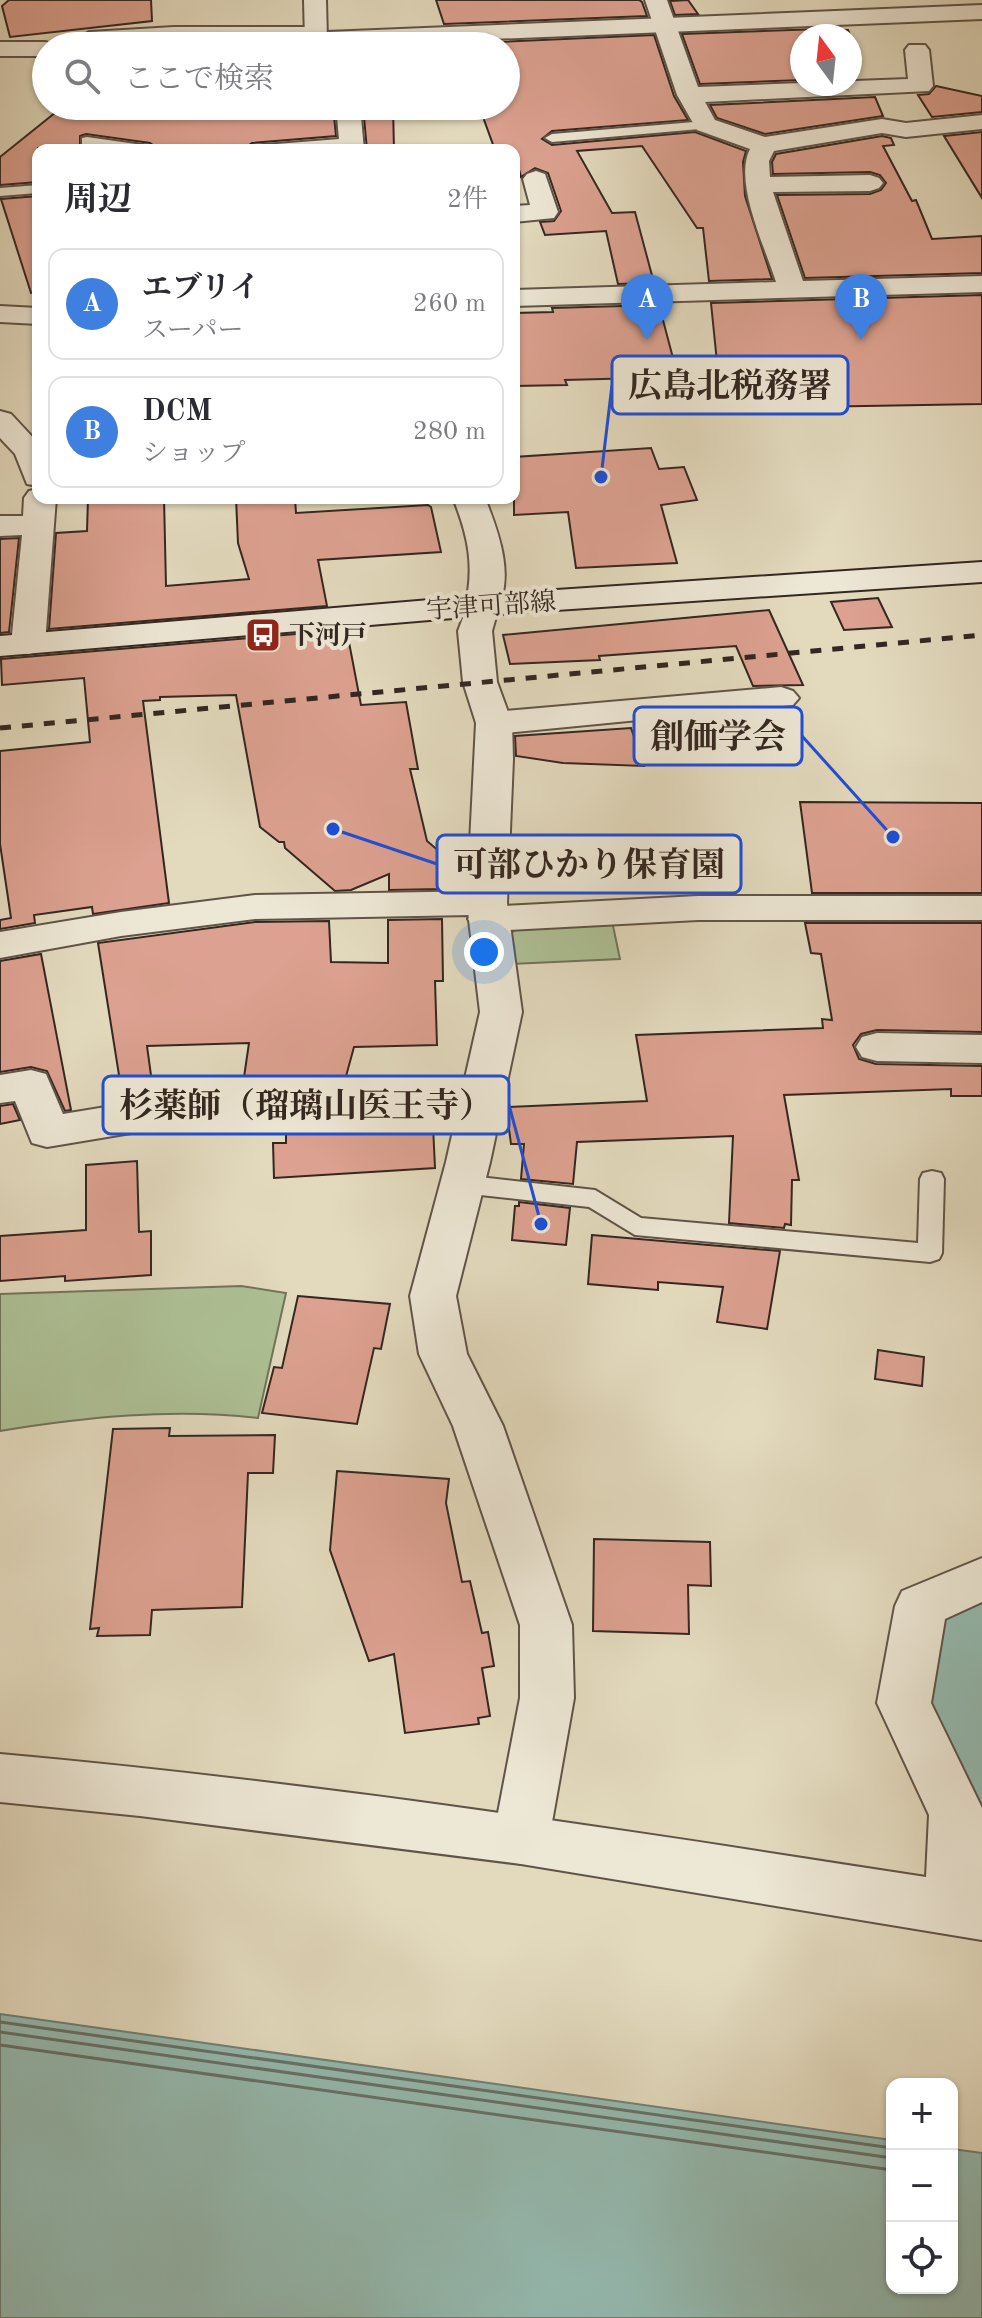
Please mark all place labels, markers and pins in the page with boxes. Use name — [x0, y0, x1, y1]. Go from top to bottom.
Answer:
pin: A — [621, 274, 673, 340]
pin: B — [835, 274, 887, 340]
callout: 広島北税務署 — [612, 356, 848, 414]
bus stop icon: 下河戸 — [244, 616, 282, 654]
place label: 下河戸 — [289, 621, 367, 650]
callout: 創価学会 — [634, 707, 802, 765]
callout: 可部ひかり保育園 — [437, 835, 741, 893]
callout: 杉薬師（瑠璃山医王寺） — [103, 1076, 509, 1134]

